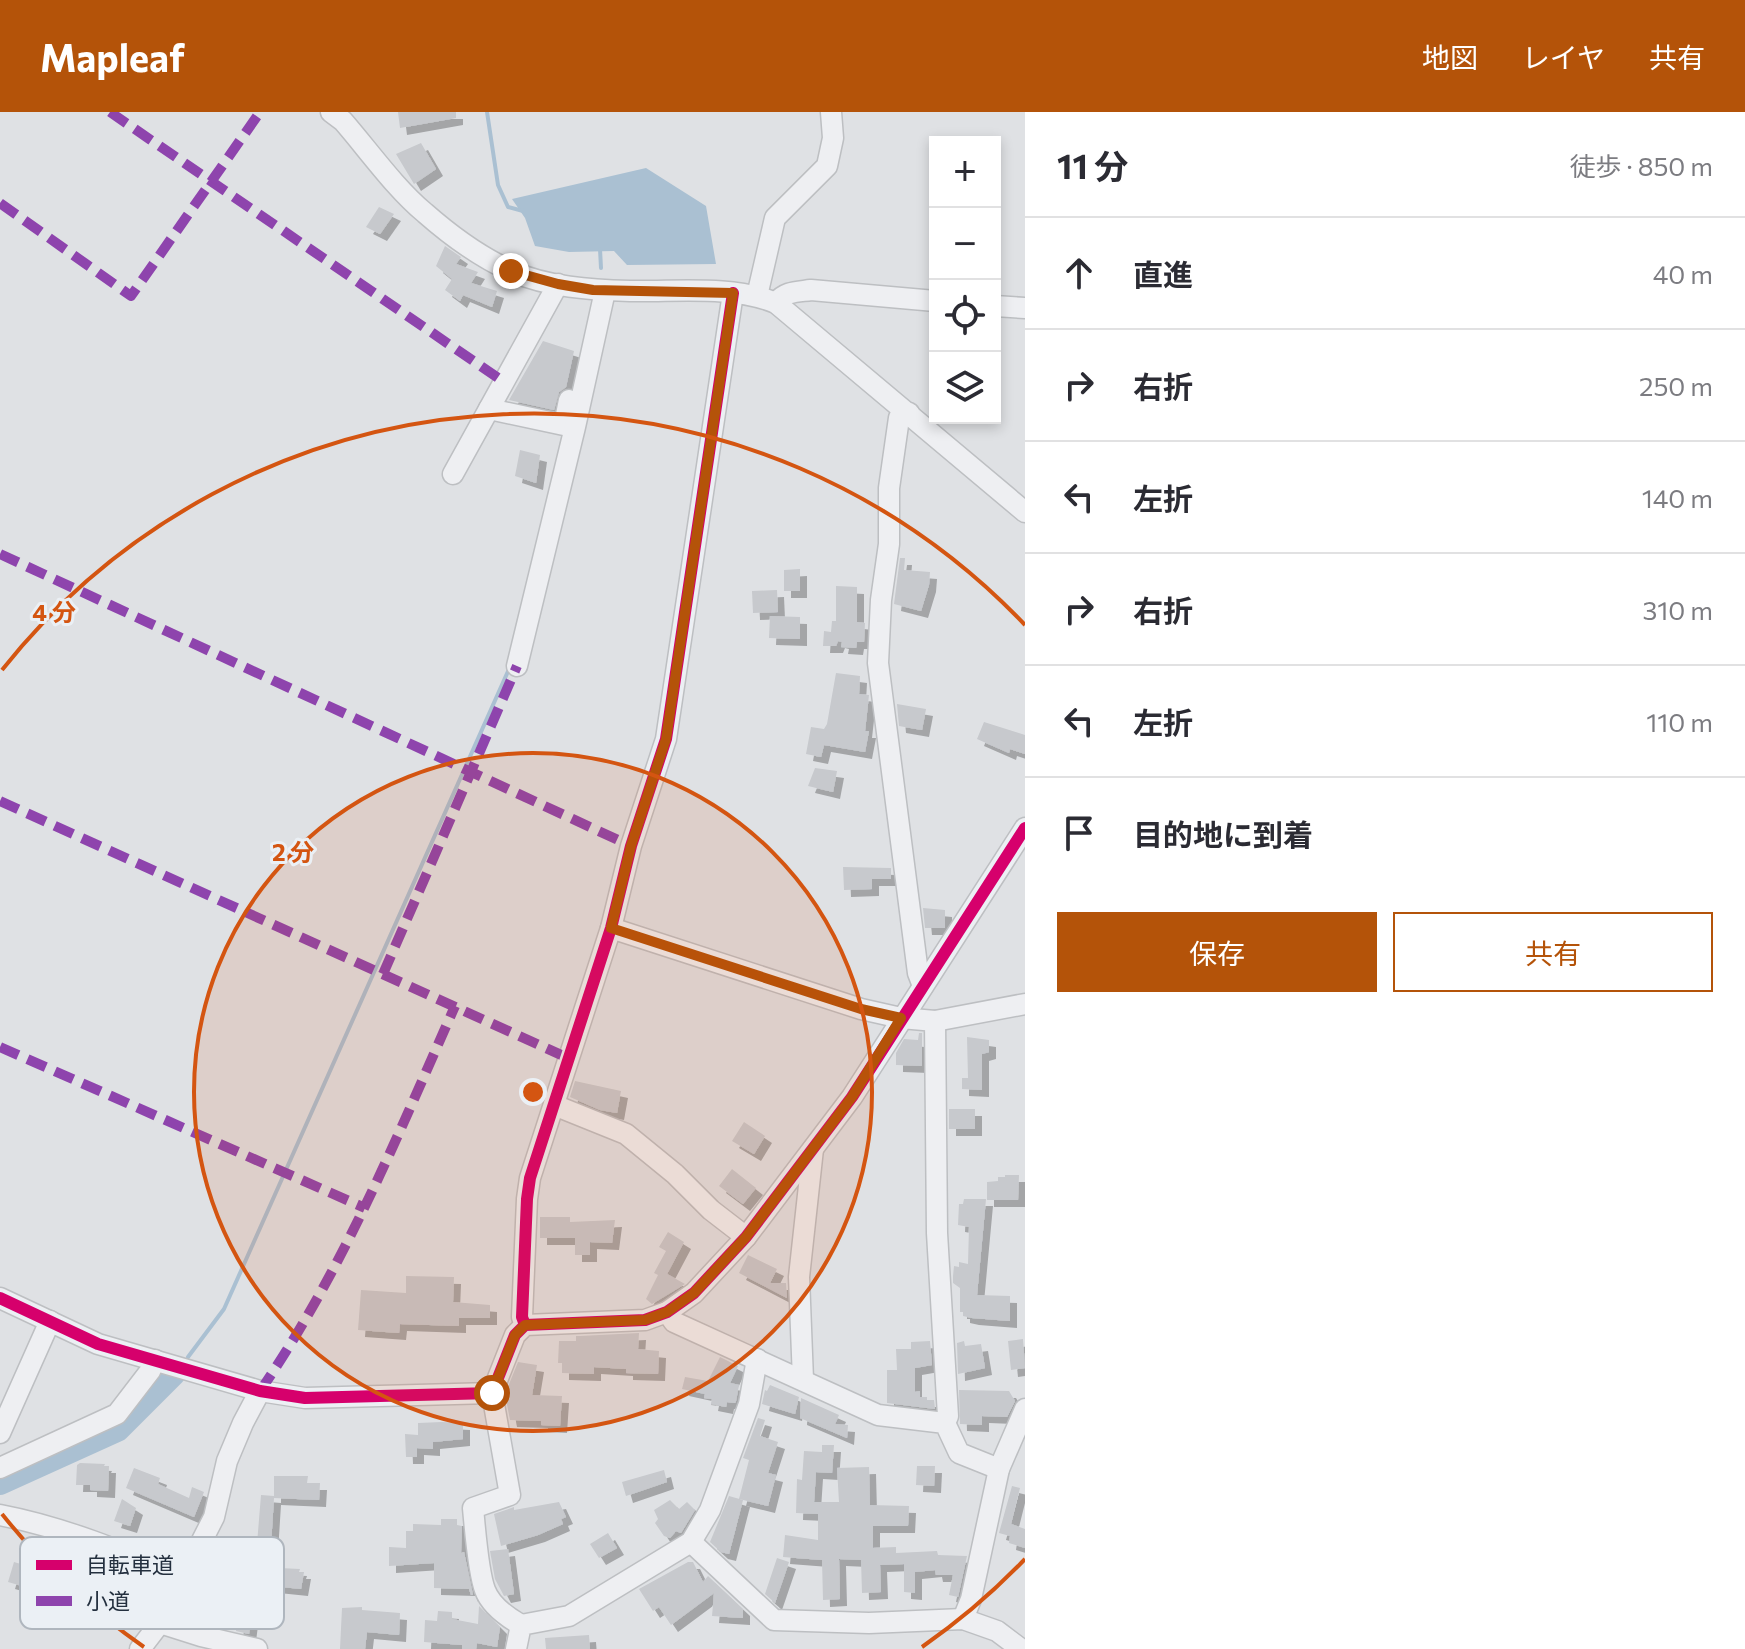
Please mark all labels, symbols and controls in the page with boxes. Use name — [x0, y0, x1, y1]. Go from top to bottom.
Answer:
text: Mapleaf — [40, 33, 185, 80]
text: 地図 — [1422, 40, 1478, 74]
text: レイヤ — [1522, 40, 1605, 74]
text: 共有 — [1649, 40, 1705, 74]
map controls — [929, 136, 1001, 424]
button: + — [929, 136, 1001, 208]
text: 11 分 — [1057, 144, 1128, 186]
text: 徒歩 · 850 m — [1570, 150, 1713, 181]
button: − — [929, 208, 1001, 280]
icon: ahead — [1057, 251, 1101, 295]
route end — [493, 253, 529, 289]
text: 直進 — [1133, 255, 1193, 292]
text: 40 m — [1653, 258, 1713, 289]
button: locate — [929, 280, 1001, 352]
button: layers — [929, 352, 1001, 424]
icon: right — [1057, 363, 1101, 407]
text: 右折 — [1133, 367, 1193, 404]
text: 250 m — [1639, 370, 1713, 401]
icon: left — [1057, 475, 1101, 519]
text: 左折 — [1133, 479, 1193, 516]
text: 140 m — [1642, 482, 1713, 513]
icon: right — [1057, 587, 1101, 631]
text: 右折 — [1133, 591, 1193, 628]
text: 310 m — [1642, 594, 1713, 625]
text: 4 分 — [32, 597, 76, 626]
icon: left — [1057, 699, 1101, 743]
text: 左折 — [1133, 703, 1193, 740]
text: 110 m — [1646, 706, 1713, 737]
icon: arrive — [1057, 811, 1101, 855]
text: 目的地に到着 — [1133, 815, 1313, 852]
text: 2 分 — [272, 837, 314, 866]
button: 保存 — [1057, 912, 1377, 992]
button: 共有 — [1393, 912, 1713, 992]
centre of rings — [519, 1078, 547, 1106]
route start — [474, 1375, 510, 1411]
legend — [20, 1537, 284, 1629]
text: 自転車道 — [86, 1551, 174, 1578]
text: 小道 — [86, 1587, 130, 1614]

